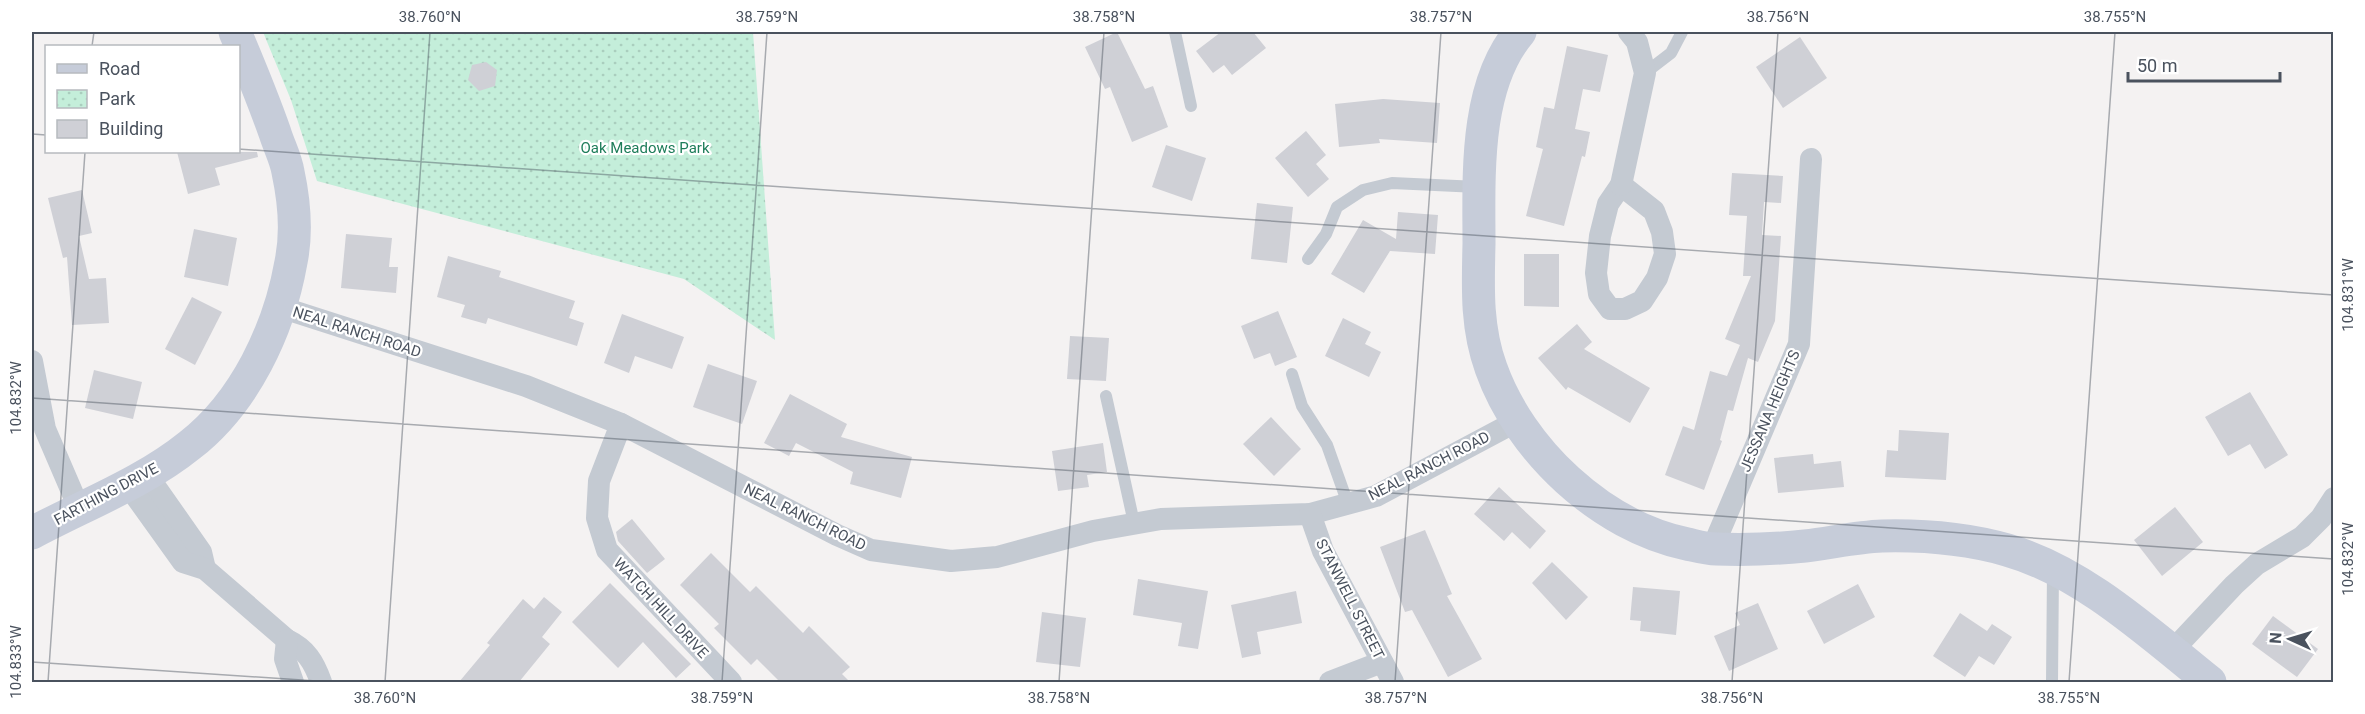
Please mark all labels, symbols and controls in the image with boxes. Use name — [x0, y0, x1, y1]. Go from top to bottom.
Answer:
text: 38.760°N — [399, 8, 461, 26]
text: 38.759°N — [736, 8, 798, 26]
text: 38.758°N — [1073, 8, 1135, 26]
text: 38.757°N — [1410, 8, 1472, 26]
text: 38.756°N — [1747, 8, 1809, 26]
text: 38.755°N — [2084, 8, 2146, 26]
legend — [45, 45, 240, 153]
scale bar — [2128, 45, 2280, 83]
text: 50 m — [2137, 55, 2177, 76]
text: Road — [99, 58, 140, 79]
text: Park — [99, 88, 136, 109]
text: Building — [99, 118, 163, 139]
park label: Oak Meadows Park — [581, 139, 710, 157]
text: 104.831°W — [2339, 258, 2357, 332]
street label: NEAL RANCH ROAD — [291, 303, 423, 361]
street label: JESSANA HEIGHTS — [1736, 347, 1804, 475]
text: 104.832°W — [7, 361, 25, 435]
street label: NEAL RANCH ROAD — [1365, 428, 1493, 504]
street label: FARTHING DRIVE — [51, 459, 161, 529]
street label: NEAL RANCH ROAD — [741, 480, 869, 554]
text: 104.832°W — [2339, 522, 2357, 596]
street label: STANWELL STREET — [1312, 536, 1388, 662]
street label: WATCH HILL DRIVE — [610, 554, 712, 662]
north arrow — [2260, 609, 2320, 669]
text: 104.833°W — [7, 625, 25, 699]
text: N — [2266, 632, 2285, 644]
text: 38.760°N — [354, 689, 416, 707]
text: 38.759°N — [691, 689, 753, 707]
text: 38.758°N — [1028, 689, 1090, 707]
text: 38.757°N — [1365, 689, 1427, 707]
text: 38.756°N — [1701, 689, 1763, 707]
text: 38.755°N — [2038, 689, 2100, 707]

